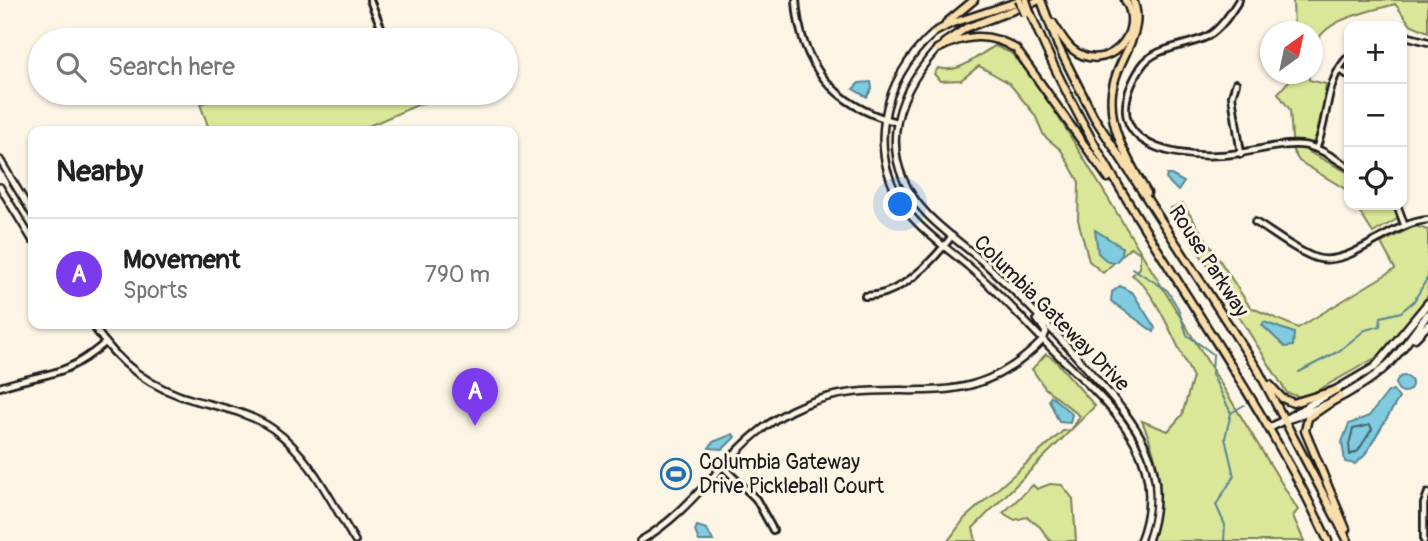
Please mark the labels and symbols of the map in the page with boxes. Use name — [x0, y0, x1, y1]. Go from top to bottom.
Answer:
north arrow — [1260, 21, 1323, 84]
your location — [883, 187, 917, 221]
street label: Rouse Parkway — [1162, 200, 1255, 322]
street label: Columbia Gateway Drive — [968, 229, 1136, 398]
pin: A — [452, 368, 498, 426]
place label: Columbia Gateway Drive Pickleball Court — [699, 449, 884, 500]
sports icon: Columbia Gateway Drive Pickleball Court — [659, 457, 693, 491]

